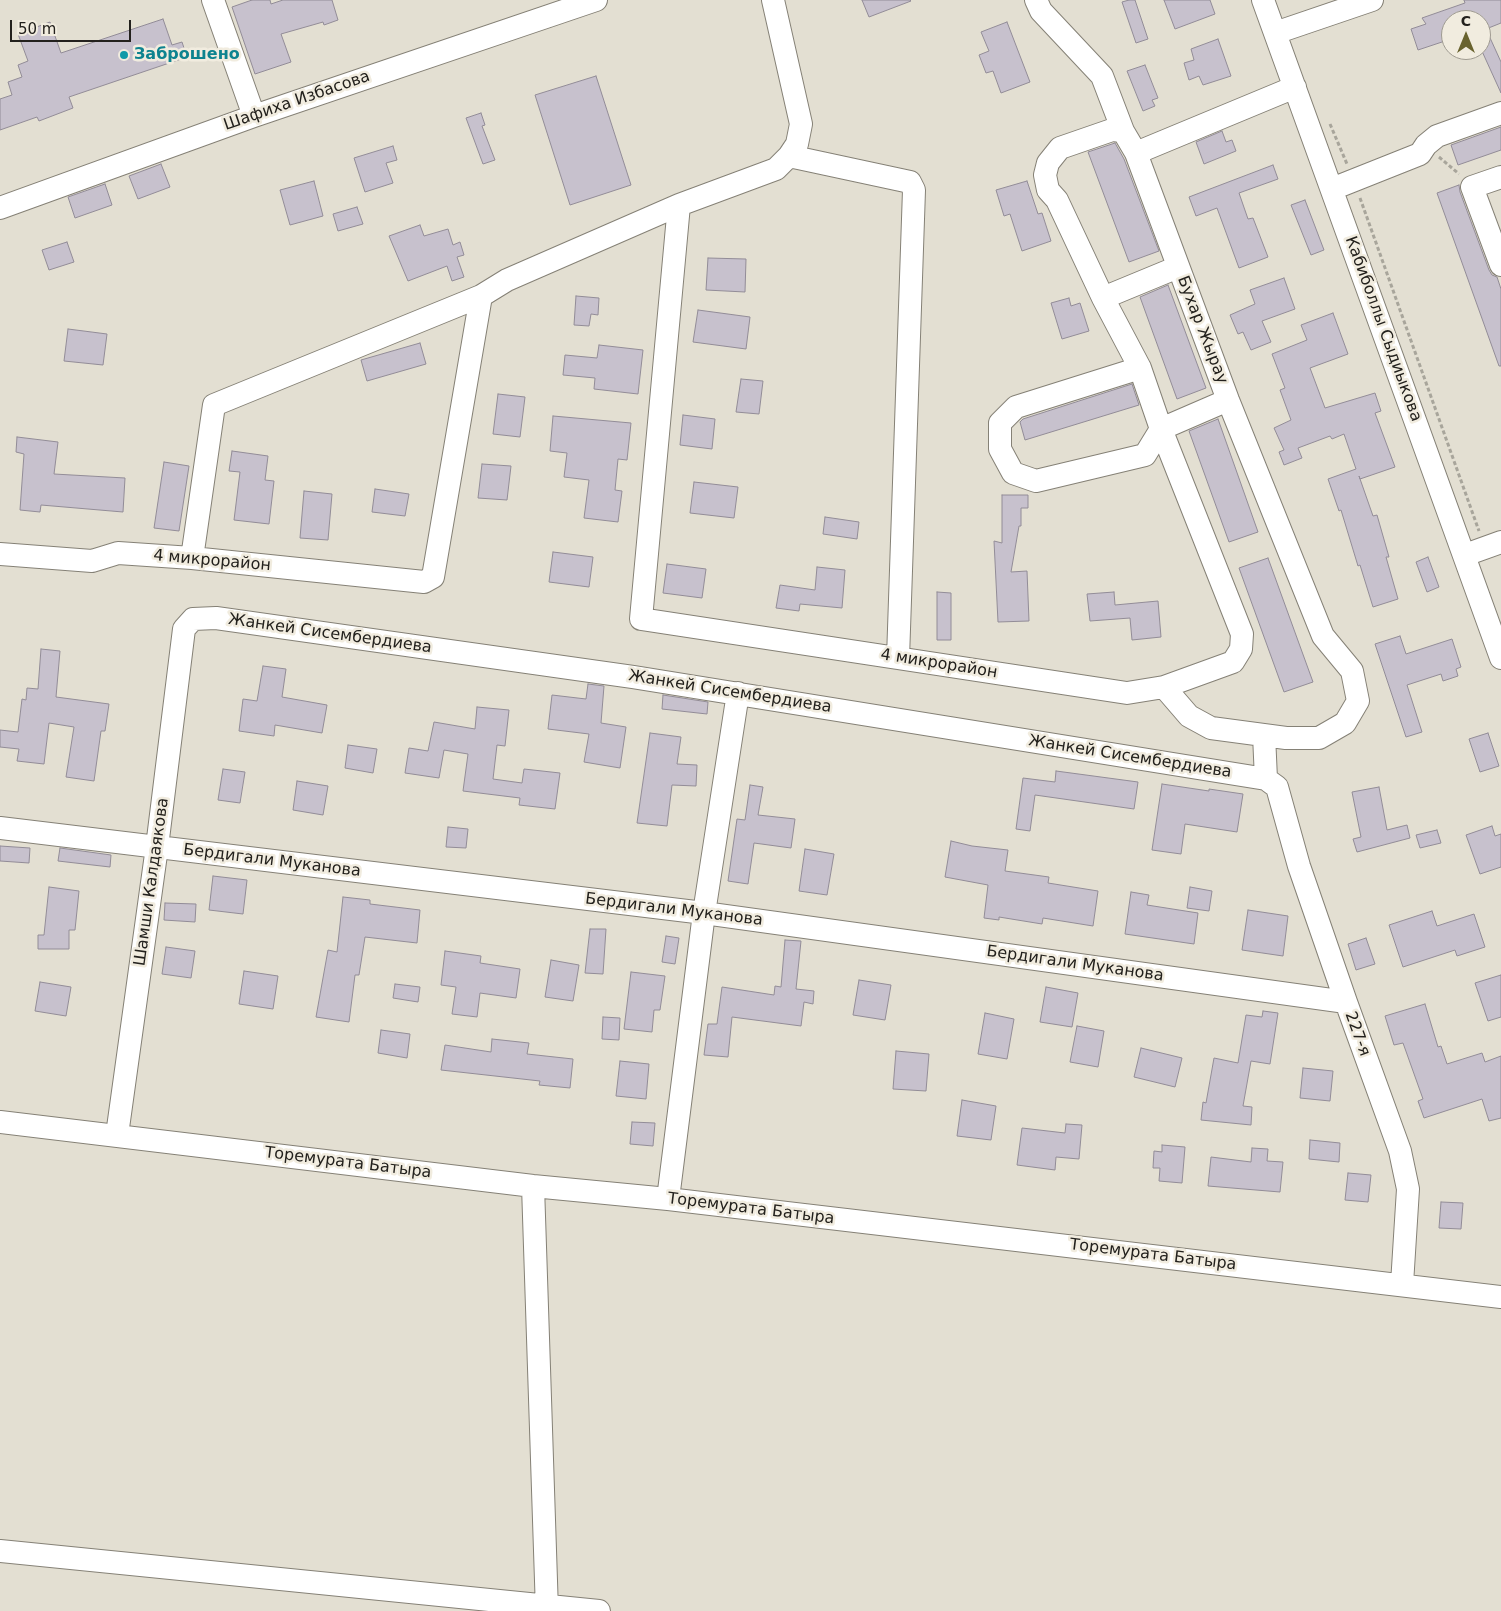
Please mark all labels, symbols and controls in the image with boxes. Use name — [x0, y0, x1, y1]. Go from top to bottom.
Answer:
scale bar — [12, 10, 134, 42]
north arrow — [1441, 10, 1491, 60]
text: С — [1461, 13, 1471, 29]
text: 50 m — [18, 20, 56, 38]
place label: Заброшено — [134, 45, 240, 65]
marker: Заброшено — [118, 49, 130, 61]
street label: Шафиха Избасова — [221, 67, 373, 135]
street label: Кабиболлы Сыдиыкова — [1340, 234, 1426, 424]
street label: Бухар Жырау — [1173, 273, 1231, 387]
street label: 4 микрорайон — [152, 546, 272, 576]
street label: Жанкей Сисембердиева — [227, 610, 433, 658]
street label: 4 микрорайон — [879, 645, 999, 683]
street label: Жанкей Сисембердиева — [627, 666, 833, 718]
street label: Жанкей Сисембердиева — [1027, 731, 1233, 783]
street label: Шамши Калдаякова — [131, 797, 173, 967]
street label: Бердигали Муканова — [182, 841, 362, 881]
street label: Бердигали Муканова — [584, 890, 764, 930]
street label: Бердигали Муканова — [985, 942, 1165, 986]
street label: 227-я — [1340, 1009, 1374, 1059]
street label: Торемурата Батыра — [263, 1143, 433, 1183]
street label: Торемурата Батыра — [666, 1189, 836, 1229]
street label: Торемурата Батыра — [1068, 1235, 1238, 1275]

